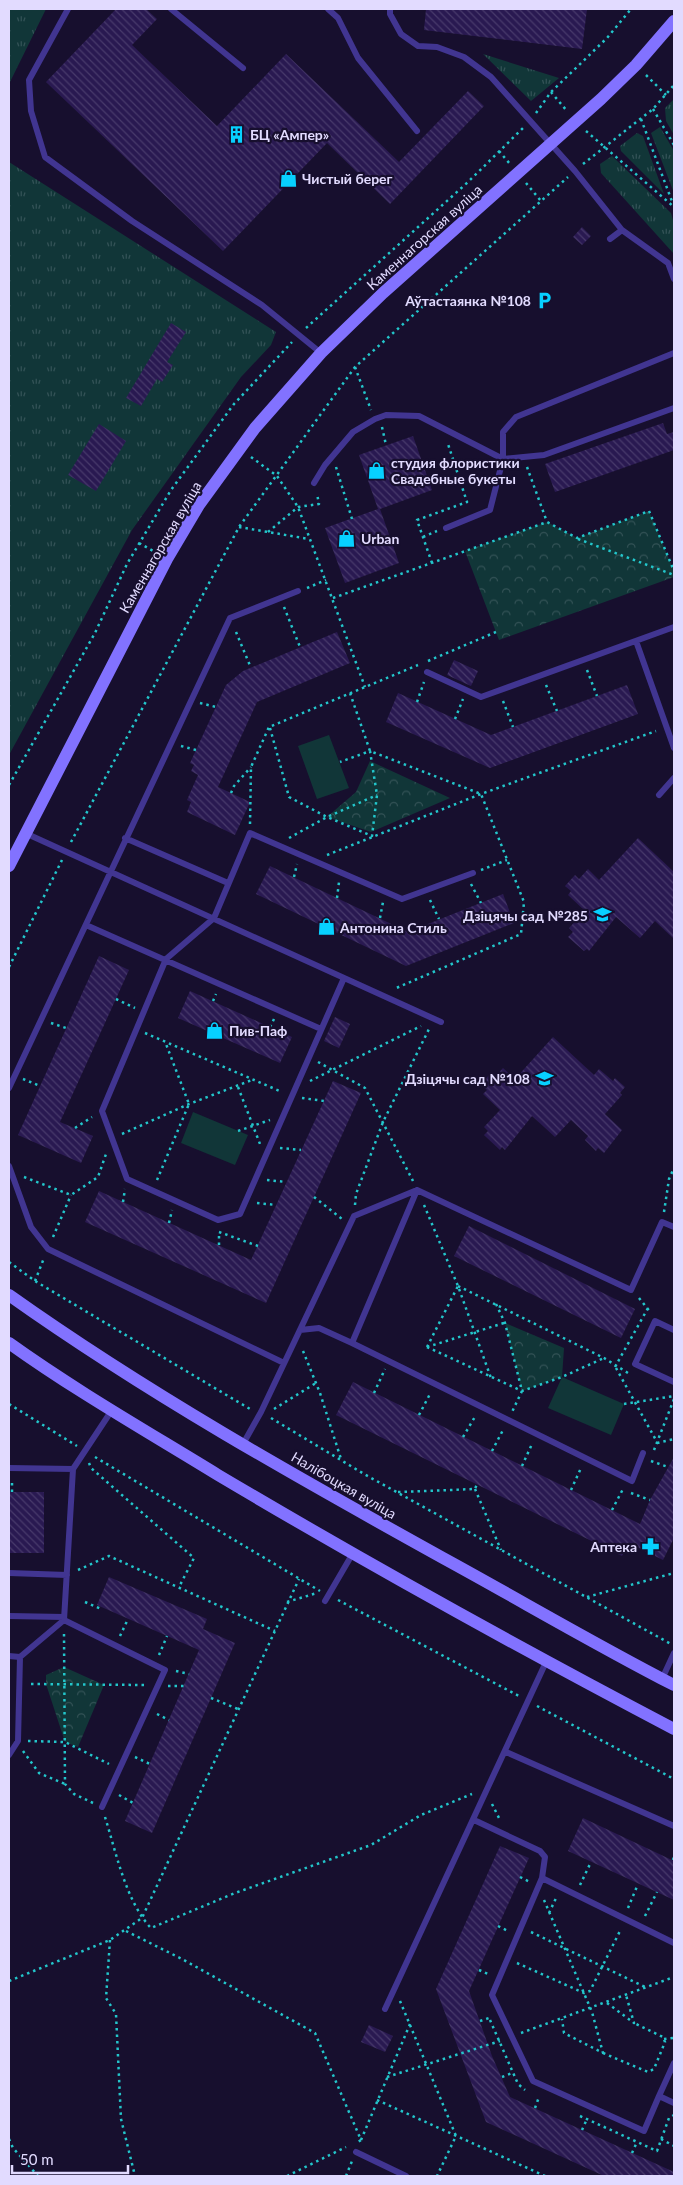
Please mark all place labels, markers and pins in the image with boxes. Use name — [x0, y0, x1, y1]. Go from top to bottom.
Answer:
building icon: БЦ «Ампер» — [226, 124, 246, 144]
place label: БЦ «Ампер» — [250, 126, 329, 143]
shop icon: Чистый берег — [278, 168, 298, 188]
place label: Чистый берег — [302, 170, 393, 187]
parking icon: Аўтастаянка №108 — [535, 290, 555, 310]
place label: Аўтастаянка №108 — [404, 292, 531, 309]
place label: студия флористики Свадебные букеты — [391, 454, 520, 487]
shop icon: студия флористики Свадебные букеты — [367, 460, 387, 480]
shop icon: Urban — [337, 528, 357, 548]
place label: Urban — [361, 530, 399, 547]
school or university icon: Дзіцячы сад №285 — [592, 905, 612, 925]
place label: Дзіцячы сад №285 — [463, 907, 588, 924]
shop icon: Антонина Стиль — [316, 917, 336, 937]
place label: Антонина Стиль — [339, 919, 447, 936]
shop icon: Пив-Паф — [205, 1020, 225, 1040]
place label: Пив-Паф — [229, 1022, 287, 1039]
school or university icon: Дзіцячы сад №108 — [534, 1068, 554, 1088]
place label: Дзіцячы сад №108 — [405, 1070, 530, 1087]
pharmacy icon: Аптека — [641, 1536, 661, 1556]
place label: Аптека — [589, 1538, 637, 1555]

